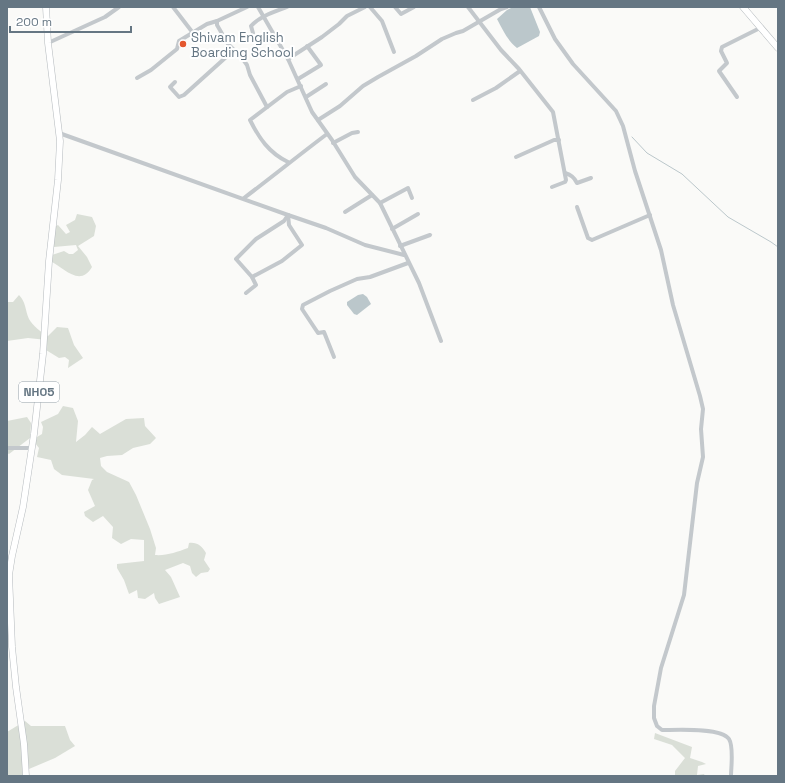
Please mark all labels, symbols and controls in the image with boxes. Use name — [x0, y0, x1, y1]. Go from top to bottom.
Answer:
scale bar — [10, 8, 131, 34]
text: 200 m — [16, 14, 52, 30]
place label: Shivam English Boarding School — [191, 29, 294, 61]
marker: Shivam English Boarding School — [178, 39, 188, 49]
road number: NH05 — [19, 382, 59, 402]

